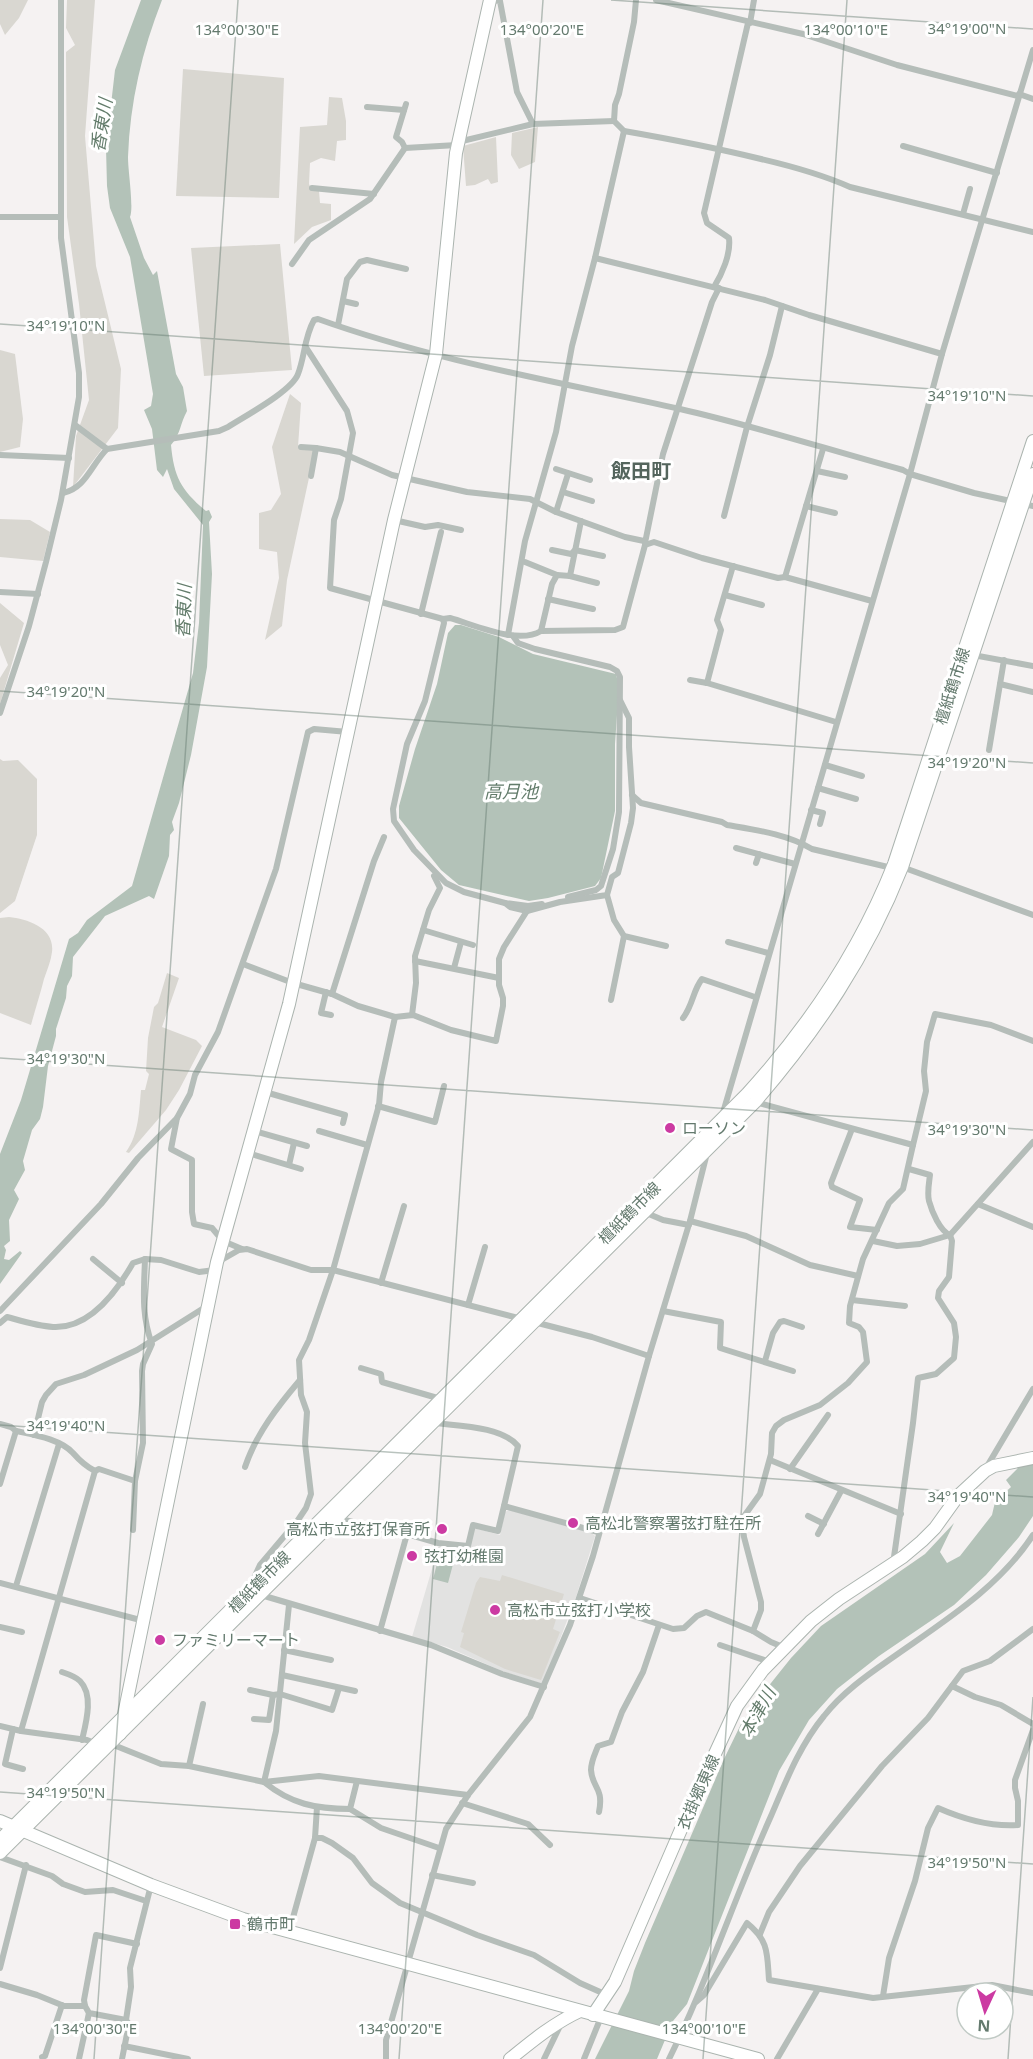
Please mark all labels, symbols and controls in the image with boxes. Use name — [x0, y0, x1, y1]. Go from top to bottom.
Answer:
text: 34°19'00"N — [928, 18, 1006, 38]
text: 134°00'30"E — [195, 19, 279, 39]
text: 134°00'20"E — [500, 19, 584, 39]
text: 134°00'10"E — [804, 19, 888, 39]
water label: 香東川 — [85, 94, 117, 154]
text: 34°19'10"N — [27, 315, 105, 335]
text: 34°19'10"N — [928, 385, 1006, 405]
district label: 飯田町 — [611, 457, 671, 484]
water label: 香東川 — [170, 582, 196, 638]
street label: 檀紙鶴市線 — [929, 645, 975, 727]
text: 34°19'20"N — [27, 681, 105, 701]
text: 34°19'20"N — [928, 752, 1006, 772]
water label: 高月池 — [484, 779, 540, 803]
text: 34°19'30"N — [27, 1048, 105, 1068]
place label: ローソン — [682, 1117, 746, 1139]
text: 34°19'30"N — [928, 1119, 1006, 1139]
marker: ローソン — [663, 1121, 677, 1135]
street label: 檀紙鶴市線 — [593, 1177, 665, 1249]
text: 34°19'40"N — [27, 1415, 105, 1435]
text: 34°19'40"N — [928, 1486, 1006, 1506]
place label: 高松北警察署弦打駐在所 — [585, 1512, 761, 1534]
marker: 高松北警察署弦打駐在所 — [566, 1516, 580, 1530]
place label: 高松市立弦打保育所 — [286, 1518, 430, 1540]
marker: 高松市立弦打保育所 — [435, 1522, 449, 1536]
place label: 弦打幼稚園 — [424, 1545, 504, 1567]
street label: 檀紙鶴市線 — [223, 1546, 295, 1618]
marker: 弦打幼稚園 — [405, 1549, 419, 1563]
place label: 高松市立弦打小学校 — [507, 1599, 651, 1621]
marker: 高松市立弦打小学校 — [488, 1603, 502, 1617]
place label: ファミリーマート — [172, 1629, 300, 1651]
marker: ファミリーマート — [153, 1633, 167, 1647]
water label: 本津川 — [733, 1681, 782, 1741]
street label: 衣掛郷東線 — [672, 1751, 724, 1833]
text: 34°19'50"N — [27, 1782, 105, 1802]
text: 34°19'50"N — [928, 1852, 1006, 1872]
place label: 鶴市町 — [247, 1913, 295, 1935]
marker: 鶴市町 — [228, 1917, 242, 1931]
north arrow — [955, 1981, 1015, 2041]
text: N — [977, 2015, 991, 2037]
text: 134°00'30"E — [53, 2018, 137, 2038]
text: 134°00'20"E — [358, 2018, 442, 2038]
text: 134°00'10"E — [662, 2018, 746, 2038]

